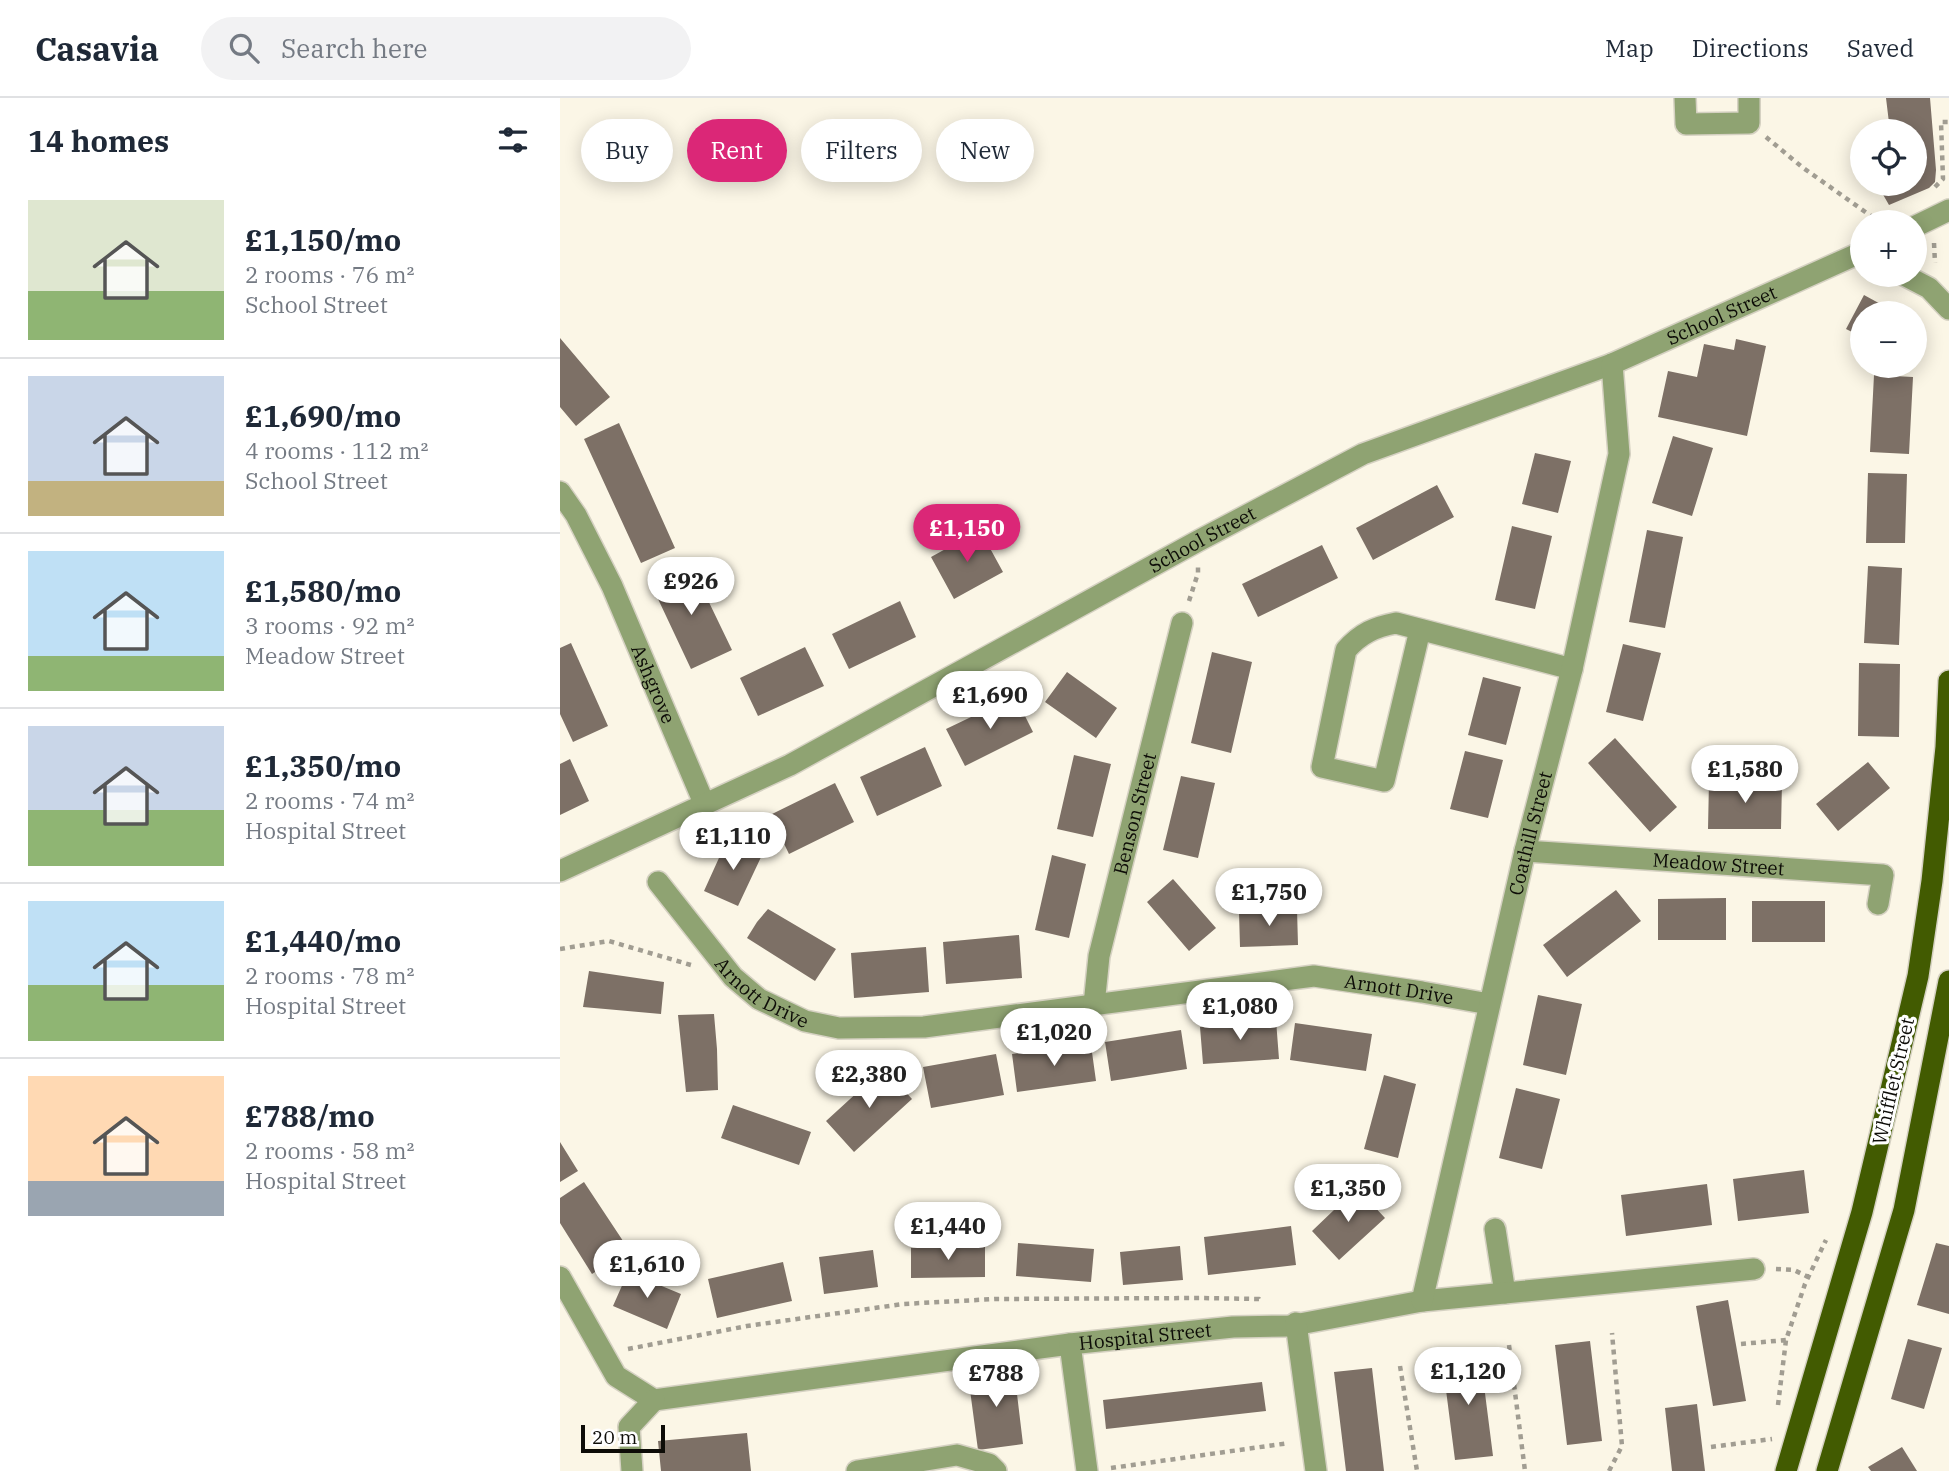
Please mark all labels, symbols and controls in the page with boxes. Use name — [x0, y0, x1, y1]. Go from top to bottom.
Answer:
search box — [201, 17, 691, 80]
text: Casavia — [35, 27, 159, 70]
icon: search — [225, 29, 263, 67]
text: Search here — [281, 31, 427, 65]
text: Map — [1605, 32, 1654, 64]
text: Directions — [1692, 32, 1809, 64]
text: Saved — [1847, 32, 1914, 64]
chip: Buy — [581, 119, 673, 182]
chip: Rent — [687, 119, 787, 182]
chip: Filters — [801, 119, 922, 182]
chip: New — [936, 119, 1034, 182]
map controls — [1850, 119, 1927, 378]
button: locate — [1850, 119, 1927, 196]
text: 14 homes — [28, 121, 169, 160]
icon: filters — [494, 121, 532, 159]
button: + — [1850, 210, 1927, 287]
text: £1,150/mo — [245, 220, 401, 259]
icon: home — [84, 228, 168, 312]
text: 2 rooms · 76 m² — [245, 259, 415, 289]
street label: School Street — [1663, 280, 1781, 350]
text: School Street — [245, 289, 388, 319]
button: − — [1850, 301, 1927, 378]
text: £1,690/mo — [245, 396, 401, 435]
icon: home — [84, 404, 168, 488]
text: 4 rooms · 112 m² — [245, 435, 428, 465]
text: School Street — [245, 465, 388, 495]
street label: School Street — [1144, 501, 1260, 578]
pin: £1,150 — [910, 504, 1024, 564]
text: £1,150 — [929, 512, 1005, 542]
pin: £926 — [650, 558, 732, 617]
text: £926 — [663, 565, 719, 595]
text: £1,580/mo — [245, 571, 401, 610]
icon: home — [84, 579, 168, 663]
text: 3 rooms · 92 m² — [245, 610, 415, 640]
text: Meadow Street — [245, 640, 405, 670]
street label: Ashgrove — [626, 641, 681, 727]
pin: £1,690 — [933, 672, 1047, 731]
text: £1,690 — [952, 679, 1028, 709]
text: £1,350/mo — [245, 746, 401, 785]
pin: £1,580 — [1688, 746, 1802, 805]
street label: Benson Street — [1108, 750, 1161, 877]
text: £1,580 — [1707, 753, 1783, 783]
icon: home — [84, 754, 168, 838]
street label: Coathill Street — [1503, 768, 1557, 898]
text: 2 rooms · 74 m² — [245, 785, 415, 815]
pin: £1,110 — [676, 812, 790, 872]
text: Hospital Street — [245, 815, 406, 845]
text: £1,110 — [695, 820, 771, 850]
street label: Meadow Street — [1652, 848, 1786, 880]
pin: £1,750 — [1212, 868, 1326, 928]
text: £1,750 — [1231, 876, 1307, 906]
text: £1,440/mo — [245, 921, 401, 960]
icon: home — [84, 929, 168, 1013]
street label: Arnott Drive — [710, 952, 813, 1033]
text: 2 rooms · 78 m² — [245, 960, 415, 990]
street label: Arnott Drive — [1343, 969, 1455, 1009]
pin: £1,080 — [1183, 982, 1297, 1042]
text: Hospital Street — [245, 990, 406, 1020]
text: £1,080 — [1202, 990, 1278, 1020]
pin: £1,020 — [997, 1009, 1111, 1068]
street label: Whifflet Street — [1867, 1015, 1919, 1147]
text: £1,020 — [1016, 1016, 1092, 1046]
pin: £2,380 — [812, 1051, 926, 1110]
text: £2,380 — [831, 1058, 907, 1088]
text: £788/mo — [245, 1096, 375, 1135]
icon: home — [84, 1104, 168, 1188]
text: 2 rooms · 58 m² — [245, 1135, 415, 1165]
pin: £1,350 — [1291, 1164, 1405, 1224]
text: Hospital Street — [245, 1165, 406, 1195]
text: £1,350 — [1310, 1172, 1386, 1202]
pin: £1,440 — [891, 1202, 1005, 1262]
text: £1,440 — [910, 1210, 986, 1240]
pin: £1,610 — [590, 1240, 704, 1300]
text: £1,610 — [609, 1248, 685, 1278]
street label: Hospital Street — [1078, 1317, 1213, 1355]
pin: £1,120 — [1411, 1348, 1525, 1407]
pin: £788 — [955, 1350, 1037, 1409]
text: £1,120 — [1430, 1355, 1506, 1385]
text: £788 — [968, 1357, 1024, 1387]
scale bar — [581, 1422, 665, 1454]
text: 20 m — [592, 1425, 637, 1449]

